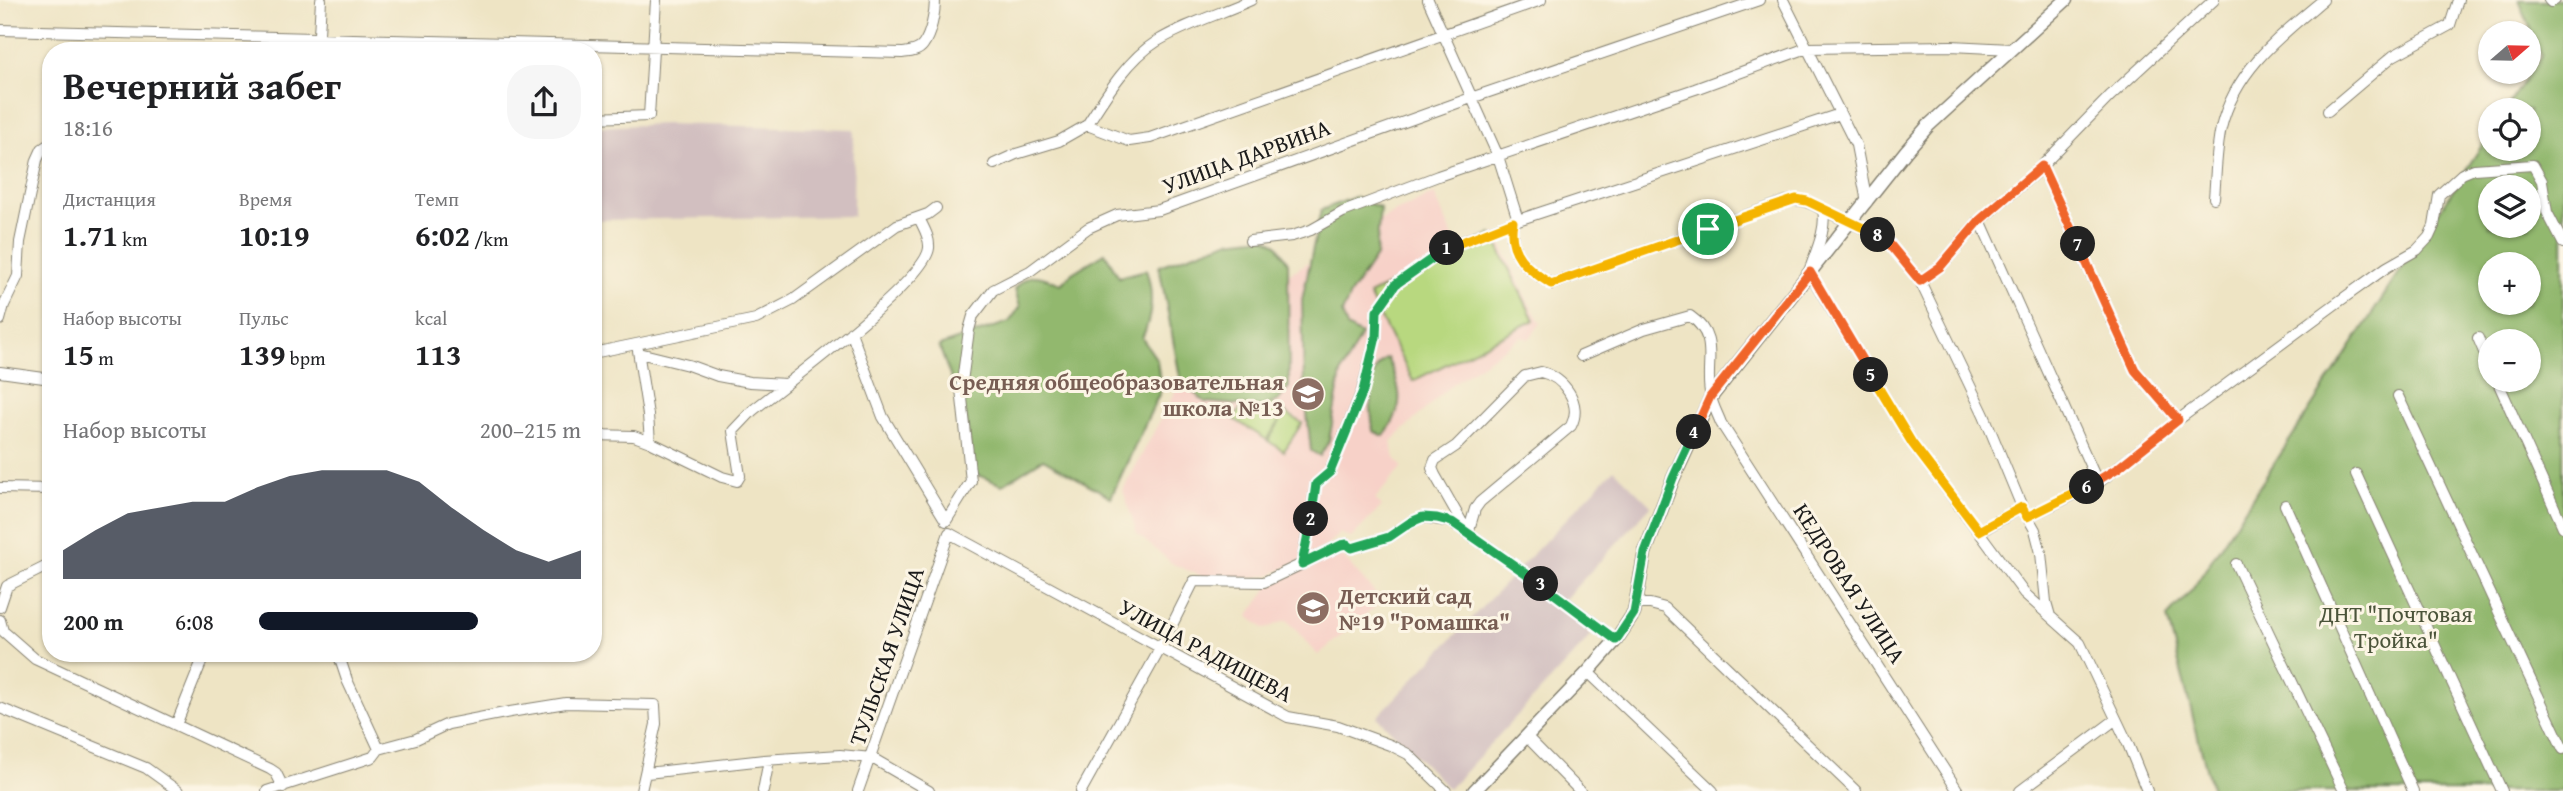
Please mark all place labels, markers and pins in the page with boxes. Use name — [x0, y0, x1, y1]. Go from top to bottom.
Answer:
pin — [1678, 199, 1738, 259]
pin: 8 — [1860, 218, 1896, 252]
pin: 7 — [2060, 226, 2096, 262]
pin: 1 — [1430, 230, 1464, 266]
pin: 5 — [1854, 358, 1888, 392]
place label: Средняя общеобразовательная школа №13 — [949, 365, 1284, 424]
school or university icon: Средняя общеобразовательная школа №13 — [1289, 375, 1327, 413]
pin: 4 — [1676, 414, 1712, 450]
pin: 6 — [2070, 470, 2104, 504]
pin: 2 — [1294, 502, 1328, 536]
pin: 3 — [1524, 566, 1558, 602]
place label: Детский сад №19 "Ромашка" — [1337, 579, 1510, 638]
school or university icon: Детский сад №19 "Ромашка" — [1294, 589, 1332, 627]

